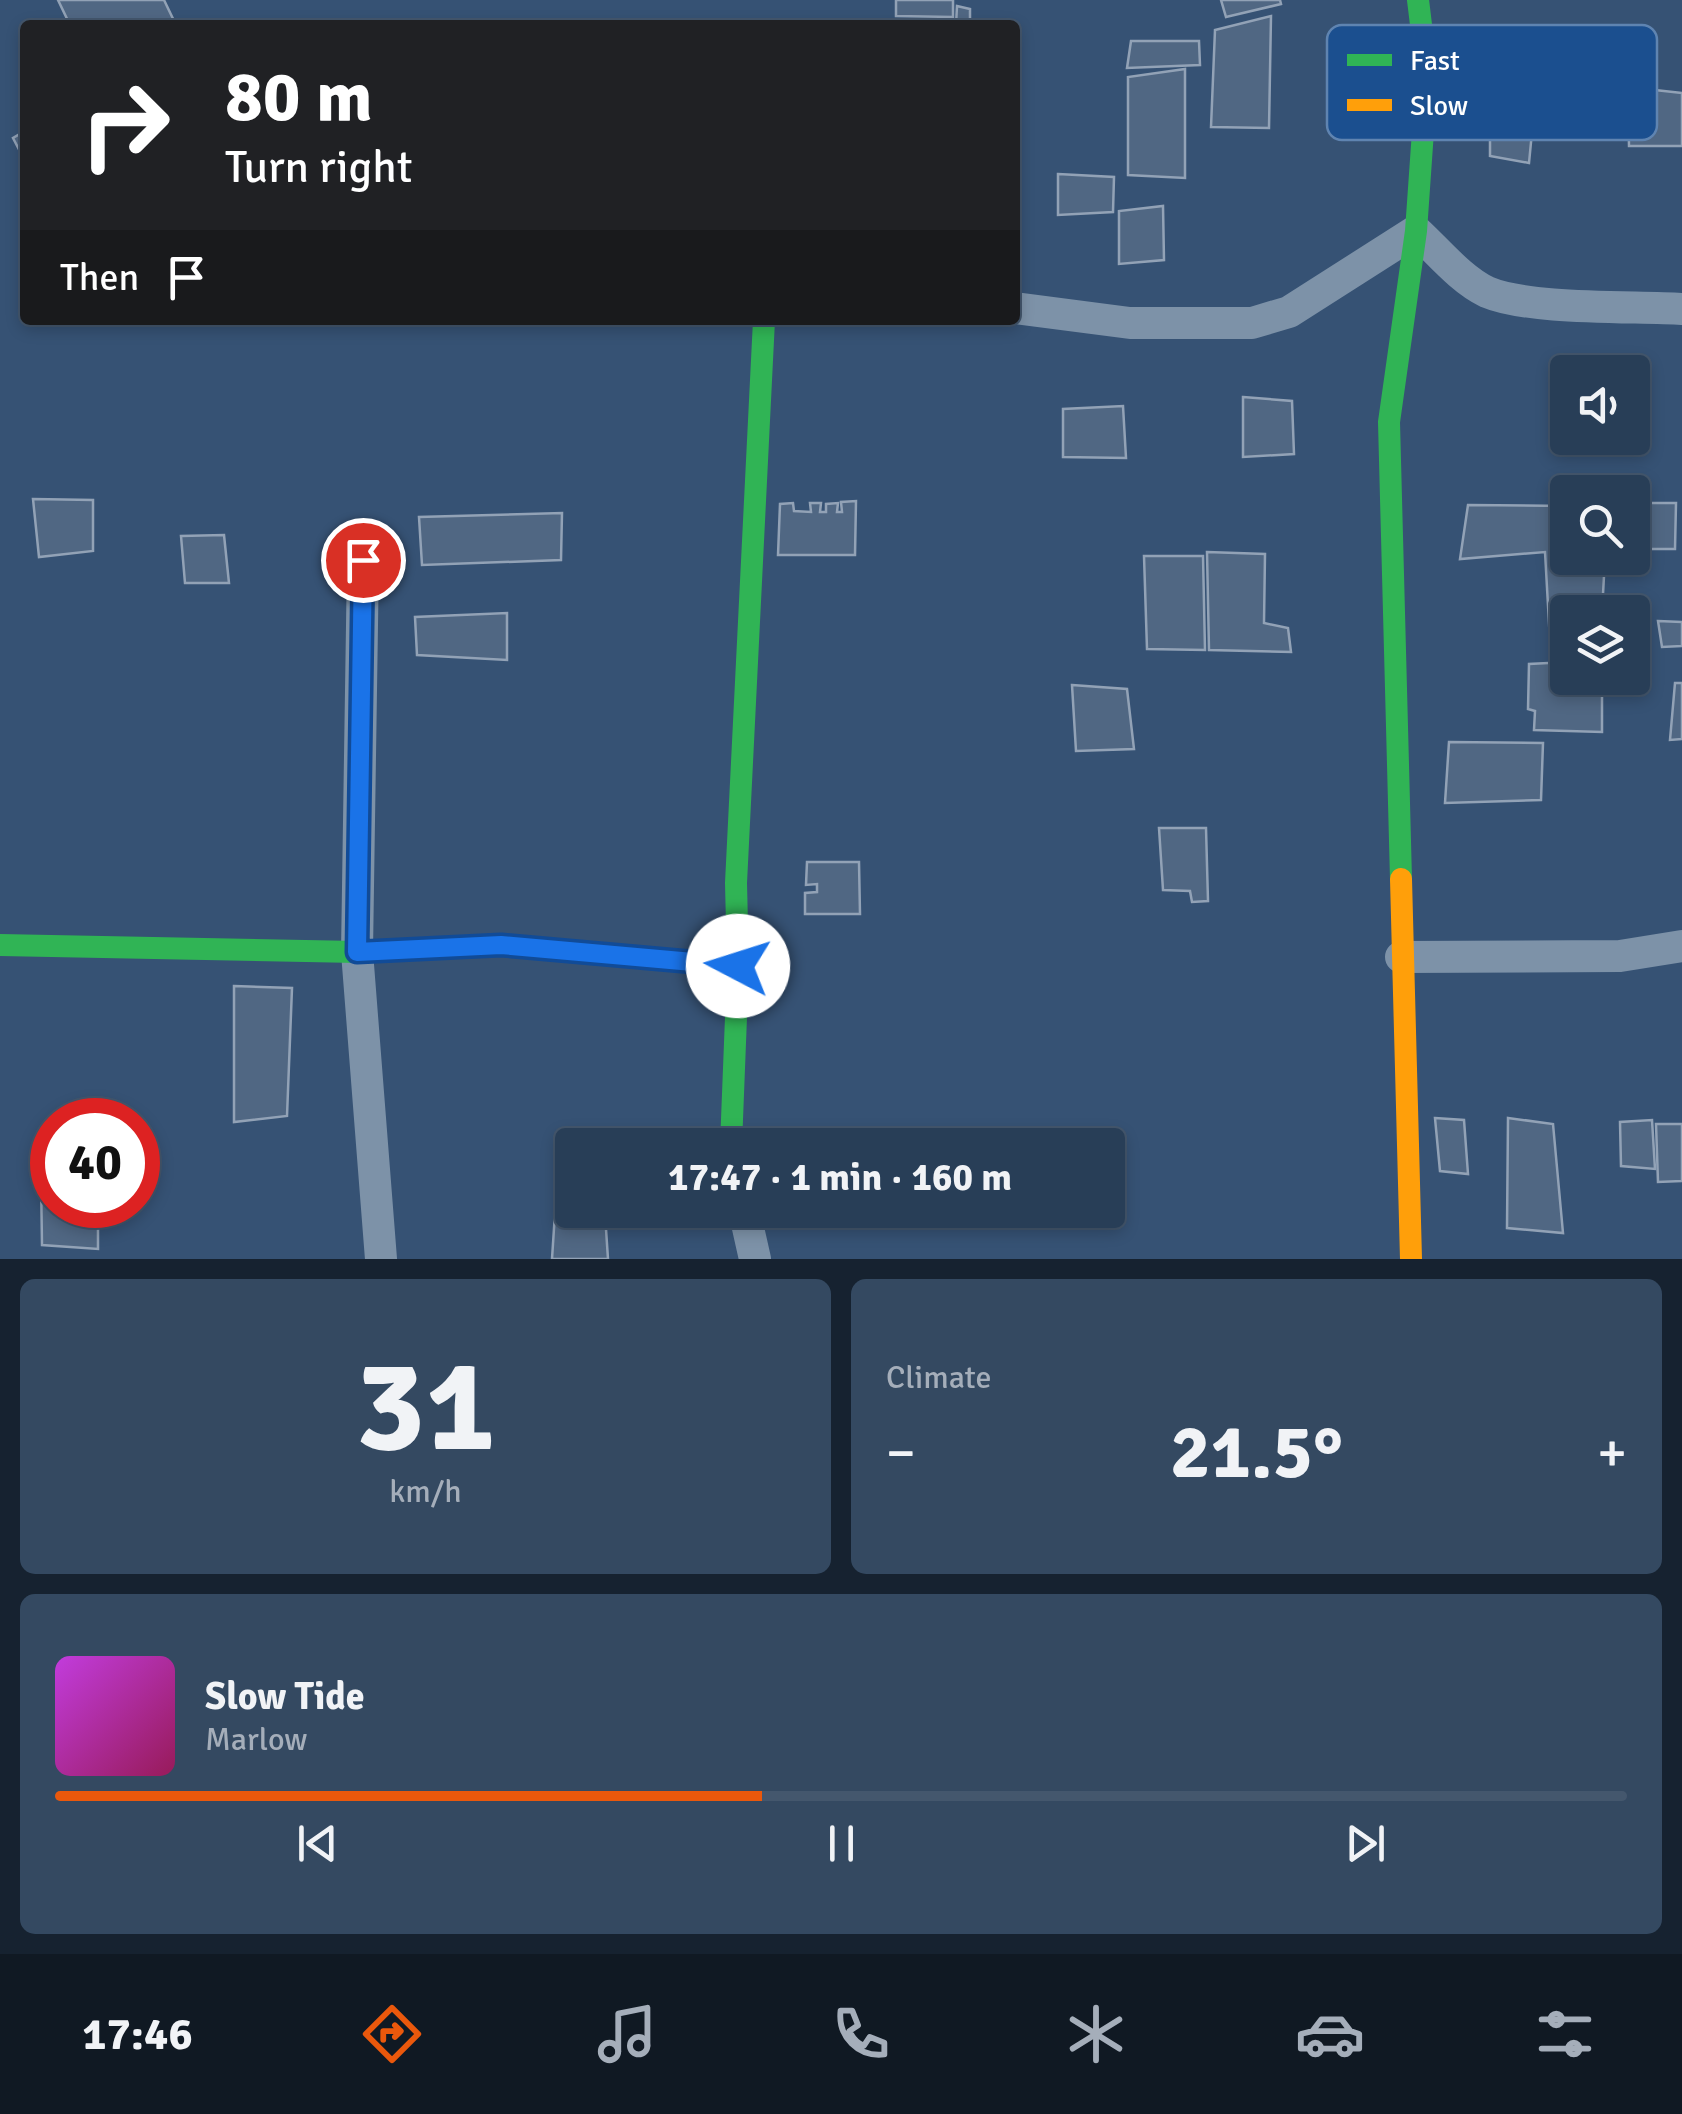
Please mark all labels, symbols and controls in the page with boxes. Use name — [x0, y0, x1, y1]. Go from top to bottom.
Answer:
legend — [1327, 25, 1657, 140]
text: Fast — [1410, 44, 1460, 78]
text: 80 m — [225, 54, 373, 140]
icon: right — [60, 60, 190, 190]
text: Slow — [1410, 89, 1468, 123]
text: Turn right — [225, 140, 413, 195]
icon: arrive — [159, 250, 214, 305]
text: Then — [60, 254, 139, 301]
map controls — [1550, 355, 1650, 695]
button: sound — [1550, 355, 1650, 455]
button: search — [1550, 475, 1650, 575]
pin — [321, 518, 406, 603]
icon: arrive — [336, 533, 391, 588]
button: layers — [1550, 595, 1650, 695]
position arrow — [686, 914, 790, 1018]
speed limit sign: 40 — [30, 1098, 160, 1228]
text: 17:47 · 1 min · 160 m — [668, 1154, 1012, 1201]
text: 31 — [355, 1327, 496, 1487]
text: Climate — [886, 1358, 992, 1397]
text: 21.5° — [1170, 1406, 1343, 1499]
text: − — [886, 1419, 916, 1487]
text: + — [1597, 1419, 1627, 1487]
text: km/h — [389, 1472, 462, 1511]
text: Slow Tide — [205, 1673, 365, 1720]
text: Marlow — [205, 1720, 307, 1759]
icon: previous — [290, 1816, 345, 1871]
icon: pause — [814, 1816, 869, 1871]
icon: next — [1338, 1816, 1393, 1871]
icon: directions — [357, 1999, 427, 2069]
icon: music — [592, 1999, 662, 2069]
icon: phone — [826, 1999, 896, 2069]
icon: climate — [1061, 1999, 1131, 2069]
icon: car — [1295, 1999, 1365, 2069]
icon: filters — [1530, 1999, 1600, 2069]
text: 17:46 — [82, 2007, 193, 2062]

